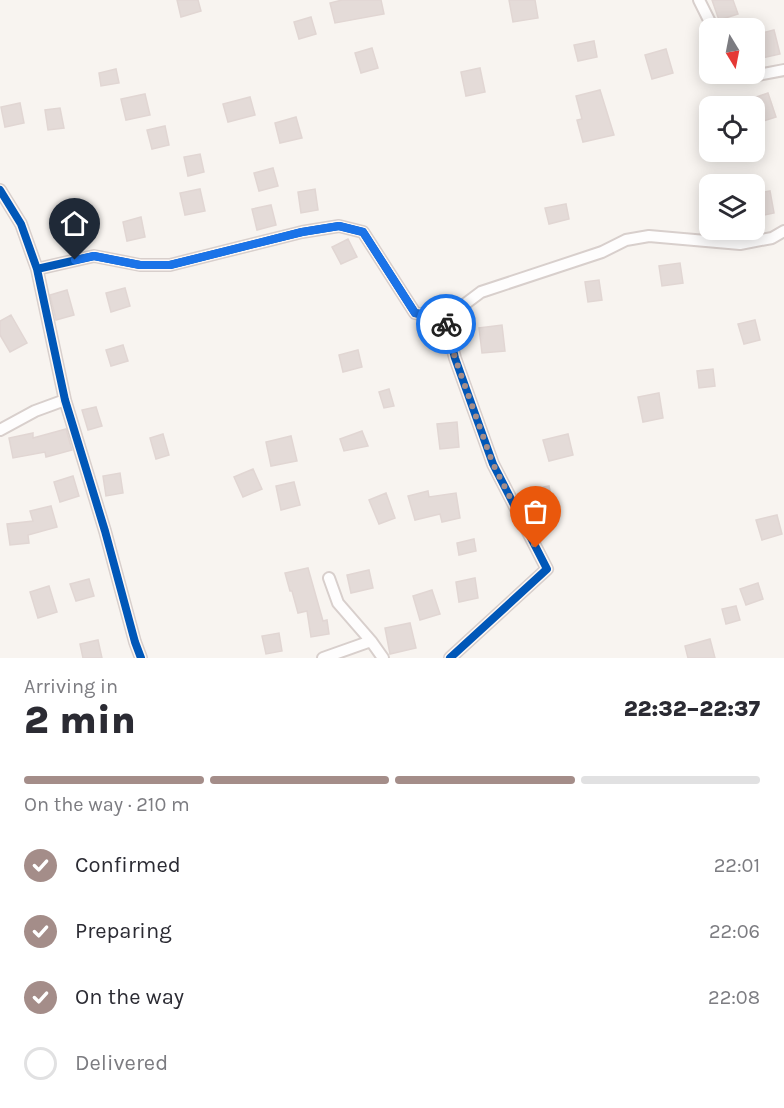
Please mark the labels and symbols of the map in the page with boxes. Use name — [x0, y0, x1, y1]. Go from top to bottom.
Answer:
north arrow — [699, 18, 765, 84]
pin — [49, 198, 100, 260]
courier — [416, 294, 476, 354]
pin — [510, 486, 561, 548]

